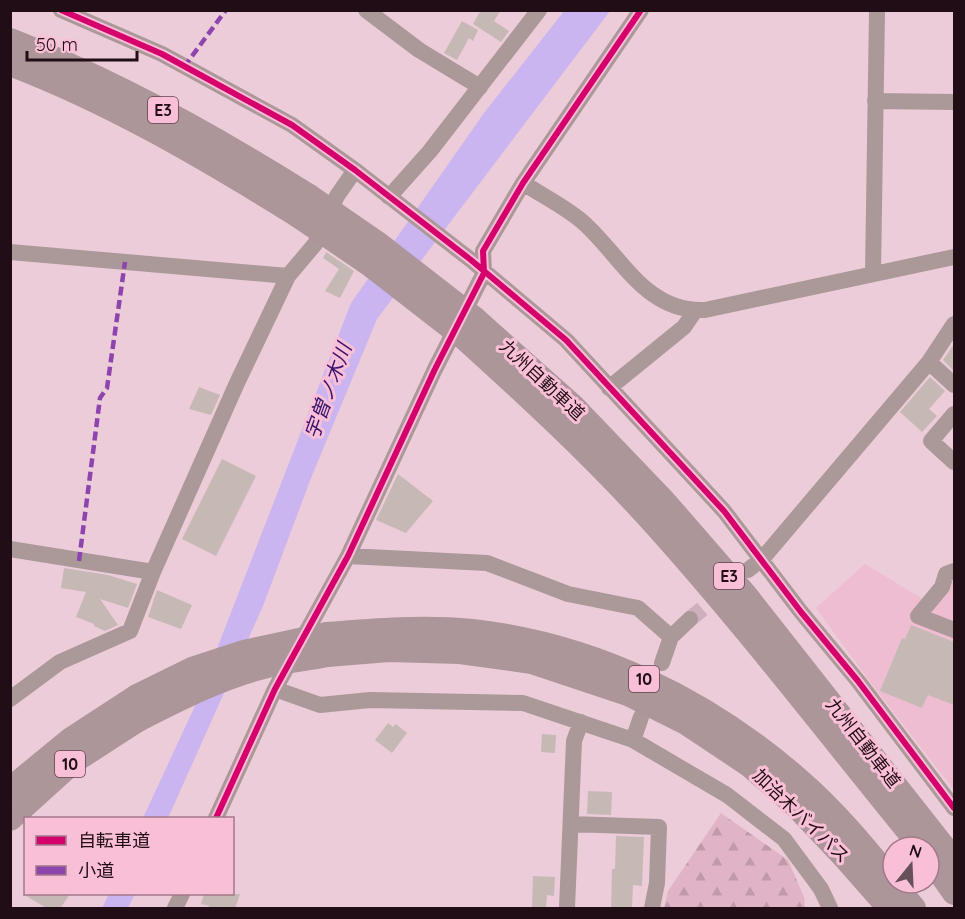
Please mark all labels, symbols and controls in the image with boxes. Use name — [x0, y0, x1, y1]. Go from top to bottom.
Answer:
scale bar — [27, 24, 136, 62]
text: 50 m — [36, 33, 78, 56]
road number: E3 — [148, 97, 178, 123]
street label: 九州自動車道 — [495, 334, 590, 425]
water label: 宇曽ノ木川 — [299, 338, 357, 442]
road number: E3 — [714, 563, 744, 589]
road number: 10 — [629, 666, 659, 692]
street label: 九州自動車道 — [821, 693, 906, 792]
road number: 10 — [55, 751, 85, 777]
street label: 加治木バイパス — [748, 764, 855, 868]
legend — [24, 817, 234, 895]
text: 自転車道 — [78, 829, 150, 852]
north arrow — [881, 835, 941, 895]
text: N — [907, 839, 924, 862]
text: 小道 — [78, 859, 114, 882]

